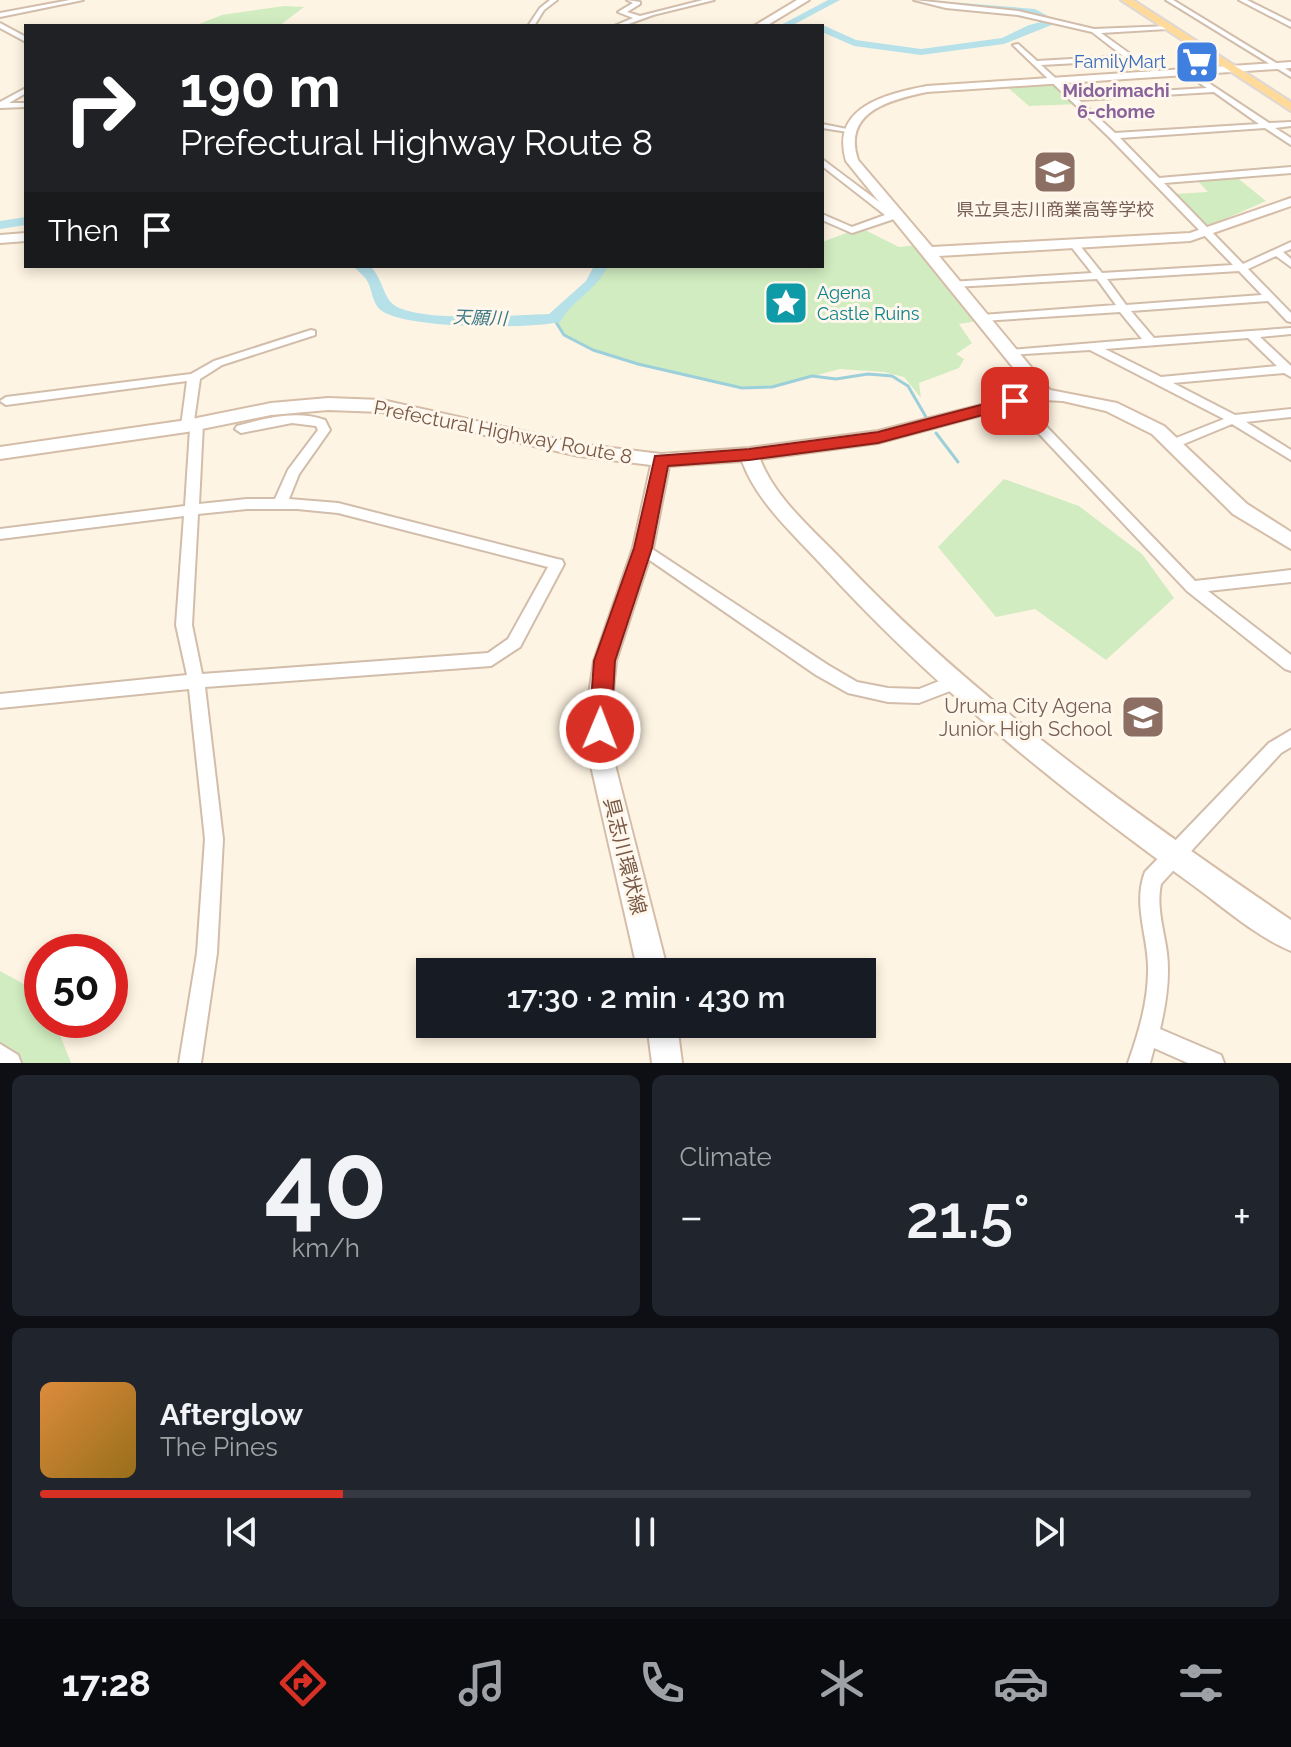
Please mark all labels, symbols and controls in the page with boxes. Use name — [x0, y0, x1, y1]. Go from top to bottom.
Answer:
supermarket icon: FamilyMart — [1173, 38, 1221, 86]
place label: FamilyMart — [1074, 51, 1166, 72]
text: 190 m — [180, 54, 341, 120]
icon: right — [48, 56, 152, 160]
district label: Midorimachi 6-chome — [1063, 80, 1169, 122]
text: Prefectural Highway Route 8 — [180, 121, 653, 163]
school or university icon: 県立具志川商業高等学校 — [1031, 148, 1079, 196]
place label: 県立具志川商業高等学校 — [956, 199, 1154, 220]
icon: arrive — [135, 208, 179, 252]
text: Then — [48, 213, 119, 248]
place icon: Agena Castle Ruins — [762, 279, 810, 327]
place label: Agena Castle Ruins — [817, 282, 920, 324]
water label: 天願川 — [453, 306, 509, 329]
pin — [981, 367, 1049, 435]
icon: arrive — [993, 379, 1037, 423]
street label: Prefectural Highway Route 8 — [372, 395, 634, 469]
position arrow — [558, 687, 642, 771]
school or university icon: Uruma City Agena Junior High School — [1119, 693, 1167, 741]
place label: Uruma City Agena Junior High School — [939, 694, 1113, 741]
street label: 具志川環状線 — [599, 795, 651, 917]
speed limit sign: 50 — [24, 934, 128, 1038]
text: 17:30 · 2 min · 430 m — [507, 980, 785, 1015]
text: 40 — [264, 1120, 387, 1242]
text: Climate — [680, 1142, 772, 1172]
text: 21.5° — [906, 1182, 1030, 1252]
text: − — [680, 1191, 703, 1242]
text: + — [1233, 1191, 1251, 1242]
text: km/h — [291, 1233, 360, 1263]
text: Afterglow — [160, 1397, 303, 1432]
text: The Pines — [160, 1432, 278, 1462]
icon: previous — [220, 1510, 264, 1554]
icon: pause — [623, 1510, 667, 1554]
icon: next — [1027, 1510, 1071, 1554]
icon: directions — [275, 1655, 331, 1711]
icon: music — [454, 1655, 510, 1711]
icon: phone — [634, 1655, 690, 1711]
icon: climate — [814, 1655, 870, 1711]
icon: car — [993, 1655, 1049, 1711]
icon: filters — [1173, 1655, 1229, 1711]
text: 17:28 — [62, 1662, 151, 1704]

